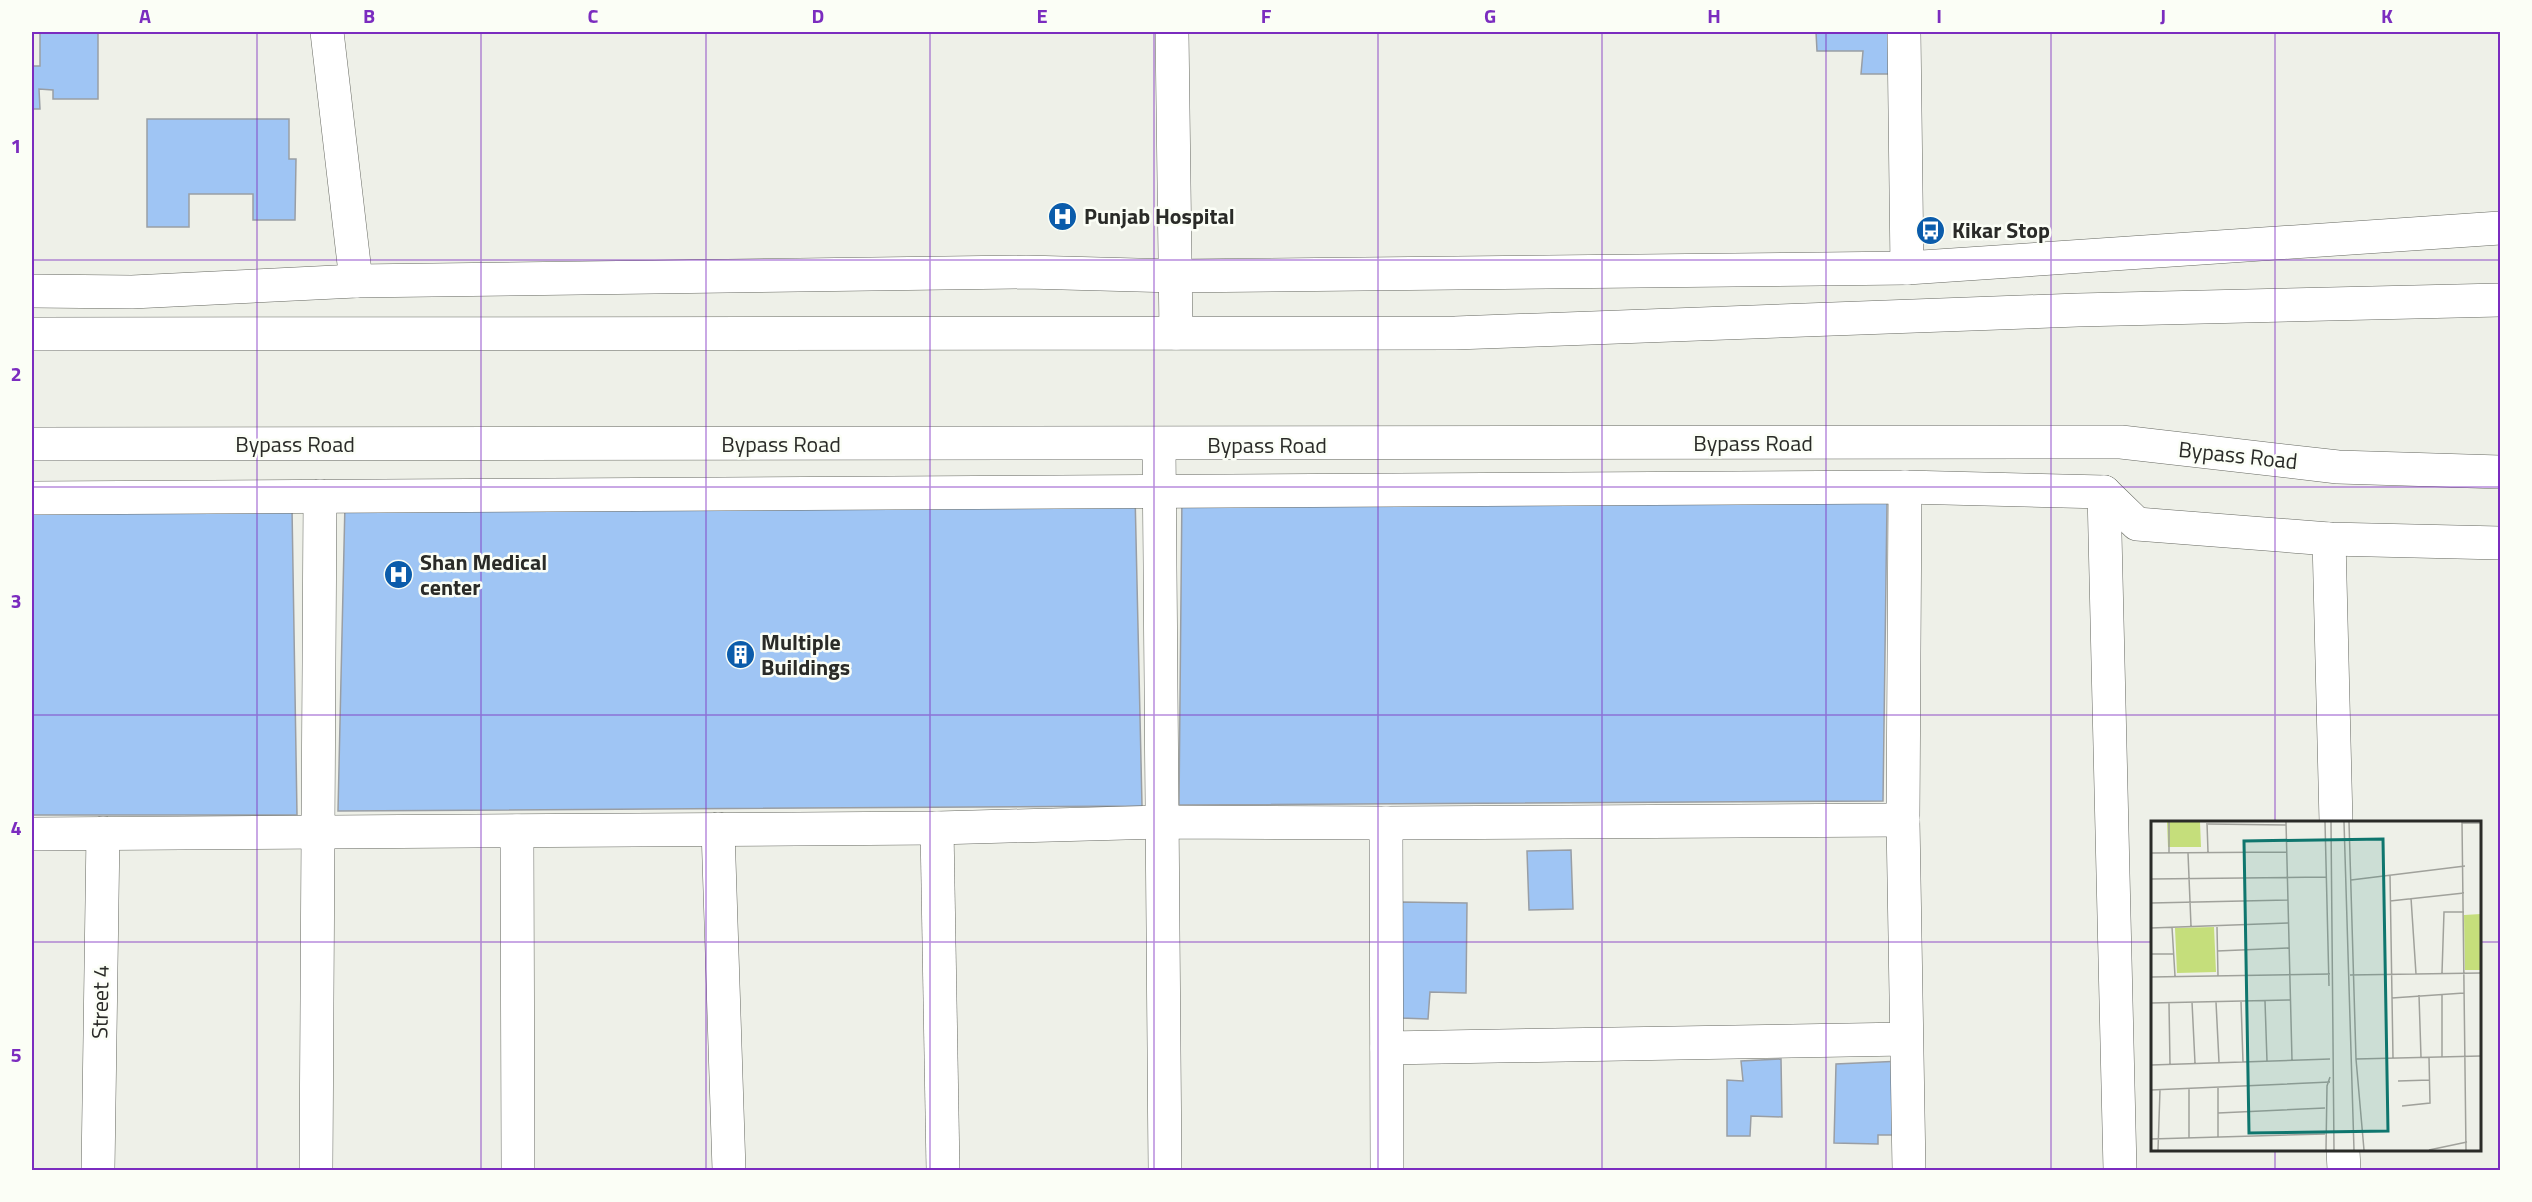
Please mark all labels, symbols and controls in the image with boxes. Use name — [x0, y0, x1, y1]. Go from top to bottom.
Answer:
text: A — [139, 0, 151, 31]
text: B — [363, 0, 375, 31]
text: C — [588, 0, 599, 31]
text: D — [812, 0, 824, 31]
text: E — [1036, 0, 1048, 31]
text: F — [1261, 0, 1272, 31]
text: G — [1484, 0, 1496, 31]
text: H — [1707, 0, 1721, 31]
text: I — [1936, 0, 1942, 31]
text: J — [2160, 0, 2166, 31]
text: K — [2381, 0, 2393, 31]
text: 1 — [10, 130, 22, 161]
place label: Punjab Hospital — [1084, 199, 1235, 233]
hospital icon: Punjab Hospital — [1047, 200, 1079, 232]
place label: Kikar Stop — [1952, 213, 2050, 247]
bus stop icon: Kikar Stop — [1915, 214, 1947, 246]
text: 2 — [10, 358, 22, 389]
street label: Bypass Road — [1693, 426, 1813, 460]
street label: Bypass Road — [235, 427, 355, 461]
street label: Bypass Road — [721, 427, 841, 461]
street label: Bypass Road — [1207, 428, 1327, 462]
street label: Bypass Road — [2177, 432, 2299, 478]
place label: Shan Medical center — [420, 545, 547, 604]
hospital icon: Shan Medical center — [383, 559, 415, 591]
text: 3 — [10, 585, 22, 616]
place label: Multiple Buildings — [761, 625, 850, 684]
building icon: Multiple Buildings — [724, 639, 756, 671]
text: 4 — [10, 812, 22, 843]
inset map — [2151, 821, 2481, 1151]
street label: Street 4 — [82, 965, 118, 1039]
text: 5 — [10, 1039, 22, 1070]

